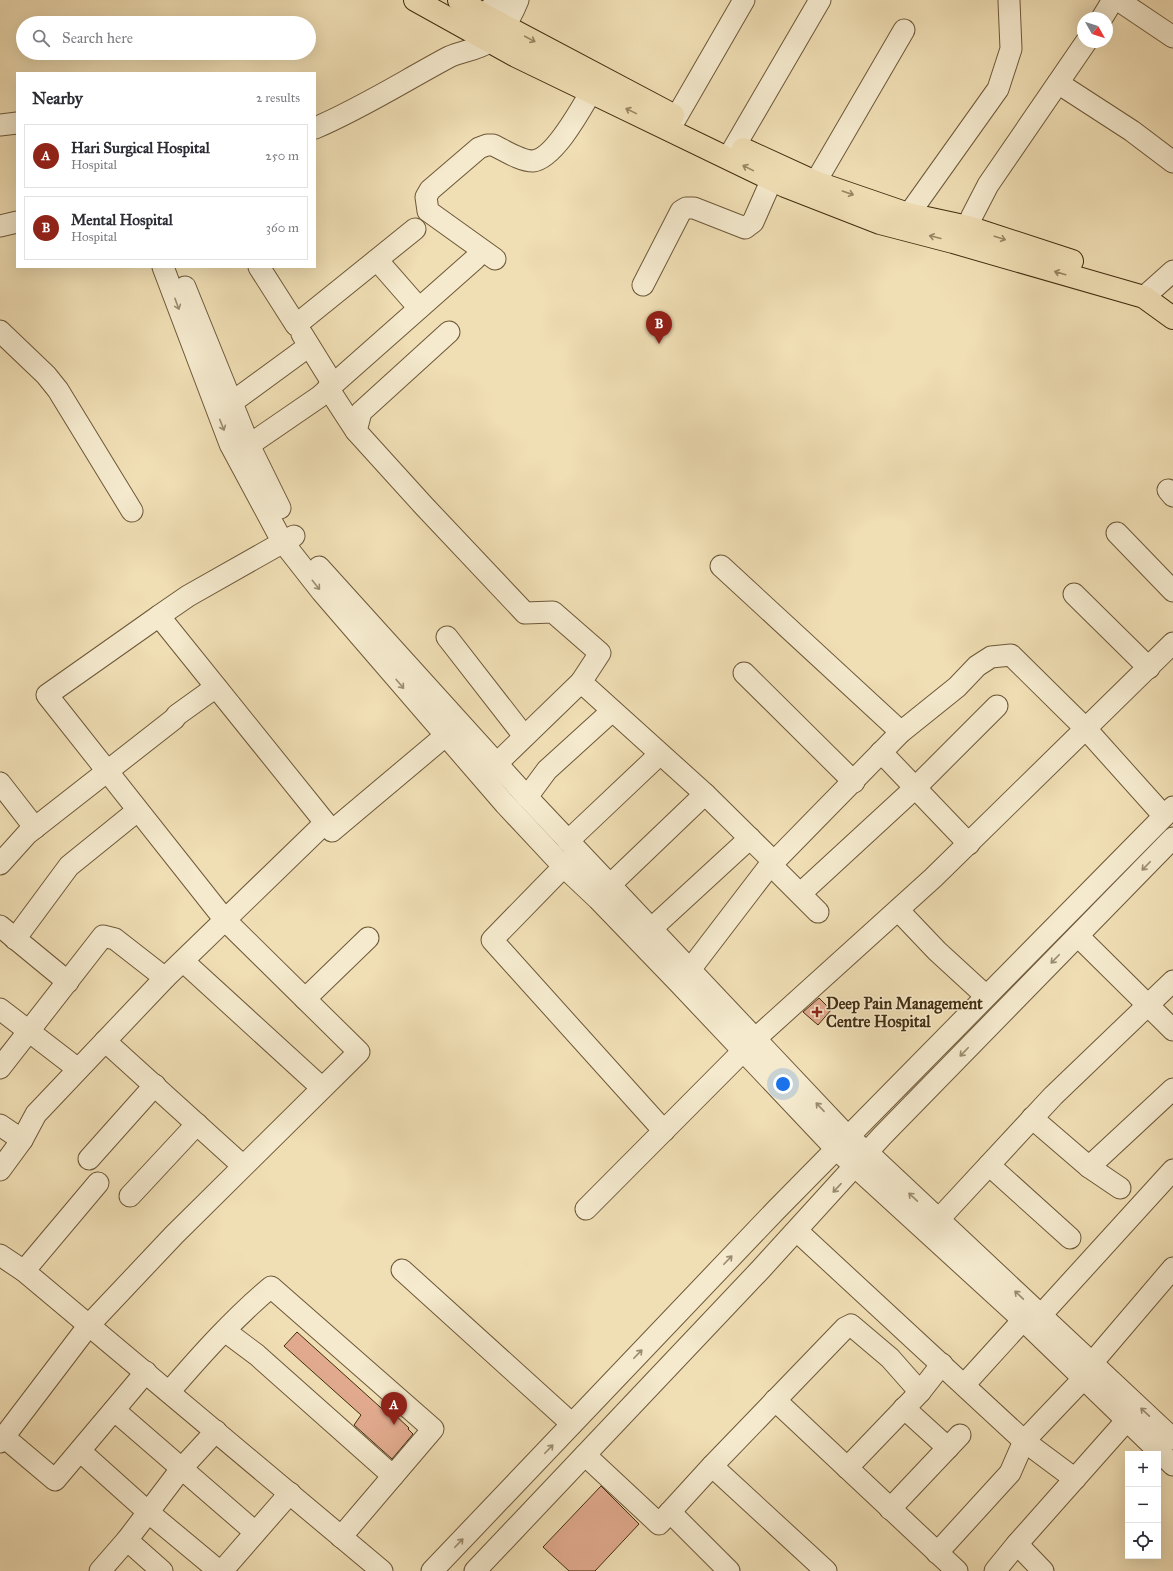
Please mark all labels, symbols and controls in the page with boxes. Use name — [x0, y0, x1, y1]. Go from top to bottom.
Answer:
north arrow — [1077, 12, 1113, 48]
search box — [16, 16, 316, 60]
icon: search — [30, 27, 52, 49]
text: Search here — [62, 29, 133, 47]
one-way arrow — [524, 36, 536, 44]
text: Nearby — [32, 88, 83, 109]
text: 2 results — [256, 90, 300, 106]
one-way arrow — [626, 107, 638, 114]
text: Hari Surgical Hospital — [71, 139, 210, 157]
text: A — [42, 148, 50, 164]
text: 250 m — [265, 148, 299, 164]
text: Hospital — [71, 157, 117, 173]
one-way arrow — [742, 164, 754, 171]
one-way arrow — [842, 190, 854, 198]
text: Mental Hospital — [71, 211, 173, 229]
text: B — [42, 220, 50, 236]
text: 360 m — [266, 220, 299, 236]
text: Hospital — [71, 229, 117, 245]
one-way arrow — [929, 233, 942, 241]
one-way arrow — [993, 234, 1005, 242]
one-way arrow — [1054, 269, 1067, 276]
one-way arrow — [173, 297, 181, 309]
pin: B — [646, 311, 672, 344]
one-way arrow — [219, 419, 227, 431]
one-way arrow — [312, 579, 321, 590]
one-way arrow — [396, 679, 405, 689]
one-way arrow — [1141, 861, 1151, 871]
one-way arrow — [1050, 954, 1060, 964]
place label: Deep Pain Management Centre Hospital — [826, 994, 983, 1032]
marker: Deep Pain Management Centre Hospital — [811, 1006, 823, 1018]
one-way arrow — [959, 1047, 969, 1057]
your location — [773, 1074, 793, 1094]
one-way arrow — [815, 1102, 824, 1112]
one-way arrow — [832, 1183, 841, 1193]
one-way arrow — [908, 1192, 918, 1202]
one-way arrow — [723, 1255, 733, 1265]
one-way arrow — [1014, 1290, 1024, 1300]
one-way arrow — [634, 1349, 643, 1360]
pin: A — [381, 1392, 407, 1425]
one-way arrow — [1140, 1408, 1150, 1417]
one-way arrow — [544, 1444, 554, 1454]
map controls — [1125, 1451, 1161, 1559]
button: + — [1125, 1451, 1161, 1487]
button: − — [1125, 1487, 1161, 1523]
button: locate — [1125, 1523, 1161, 1559]
one-way arrow — [454, 1538, 464, 1548]

